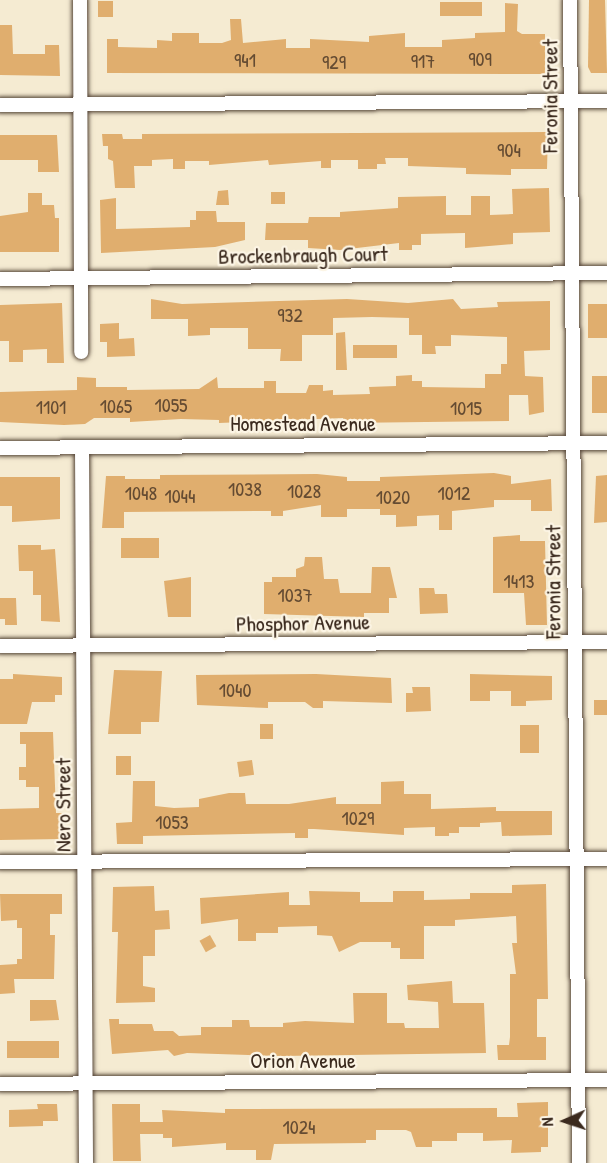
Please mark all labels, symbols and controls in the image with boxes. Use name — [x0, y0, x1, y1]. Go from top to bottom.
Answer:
street label: Feronia Street — [537, 39, 563, 153]
house number: 909 — [468, 46, 492, 70]
house number: 941 — [234, 47, 256, 71]
house number: 917 — [411, 48, 435, 72]
house number: 929 — [322, 49, 346, 73]
house number: 904 — [497, 137, 521, 161]
street label: Brockenbraugh Court — [218, 240, 388, 270]
house number: 932 — [277, 302, 303, 326]
house number: 1055 — [154, 392, 188, 416]
house number: 1065 — [100, 393, 132, 417]
house number: 1101 — [36, 394, 66, 418]
house number: 1015 — [450, 395, 482, 419]
street label: Homestead Avenue — [230, 411, 376, 437]
house number: 1038 — [228, 476, 262, 500]
house number: 1028 — [287, 478, 321, 502]
house number: 1048 — [125, 480, 157, 504]
house number: 1012 — [438, 480, 470, 504]
house number: 1044 — [164, 483, 196, 507]
house number: 1020 — [376, 484, 410, 508]
street label: Feronia Street — [540, 525, 566, 639]
house number: 1413 — [504, 568, 534, 592]
house number: 1037 — [277, 582, 313, 606]
street label: Phosphor Avenue — [236, 609, 370, 637]
house number: 1040 — [219, 677, 251, 701]
street label: Nero Street — [50, 758, 76, 852]
house number: 1029 — [342, 805, 374, 829]
house number: 1053 — [155, 809, 189, 833]
street label: Orion Avenue — [250, 1048, 356, 1074]
north arrow — [535, 1091, 595, 1151]
house number: 1024 — [282, 1114, 316, 1138]
text: N — [536, 1117, 558, 1127]

